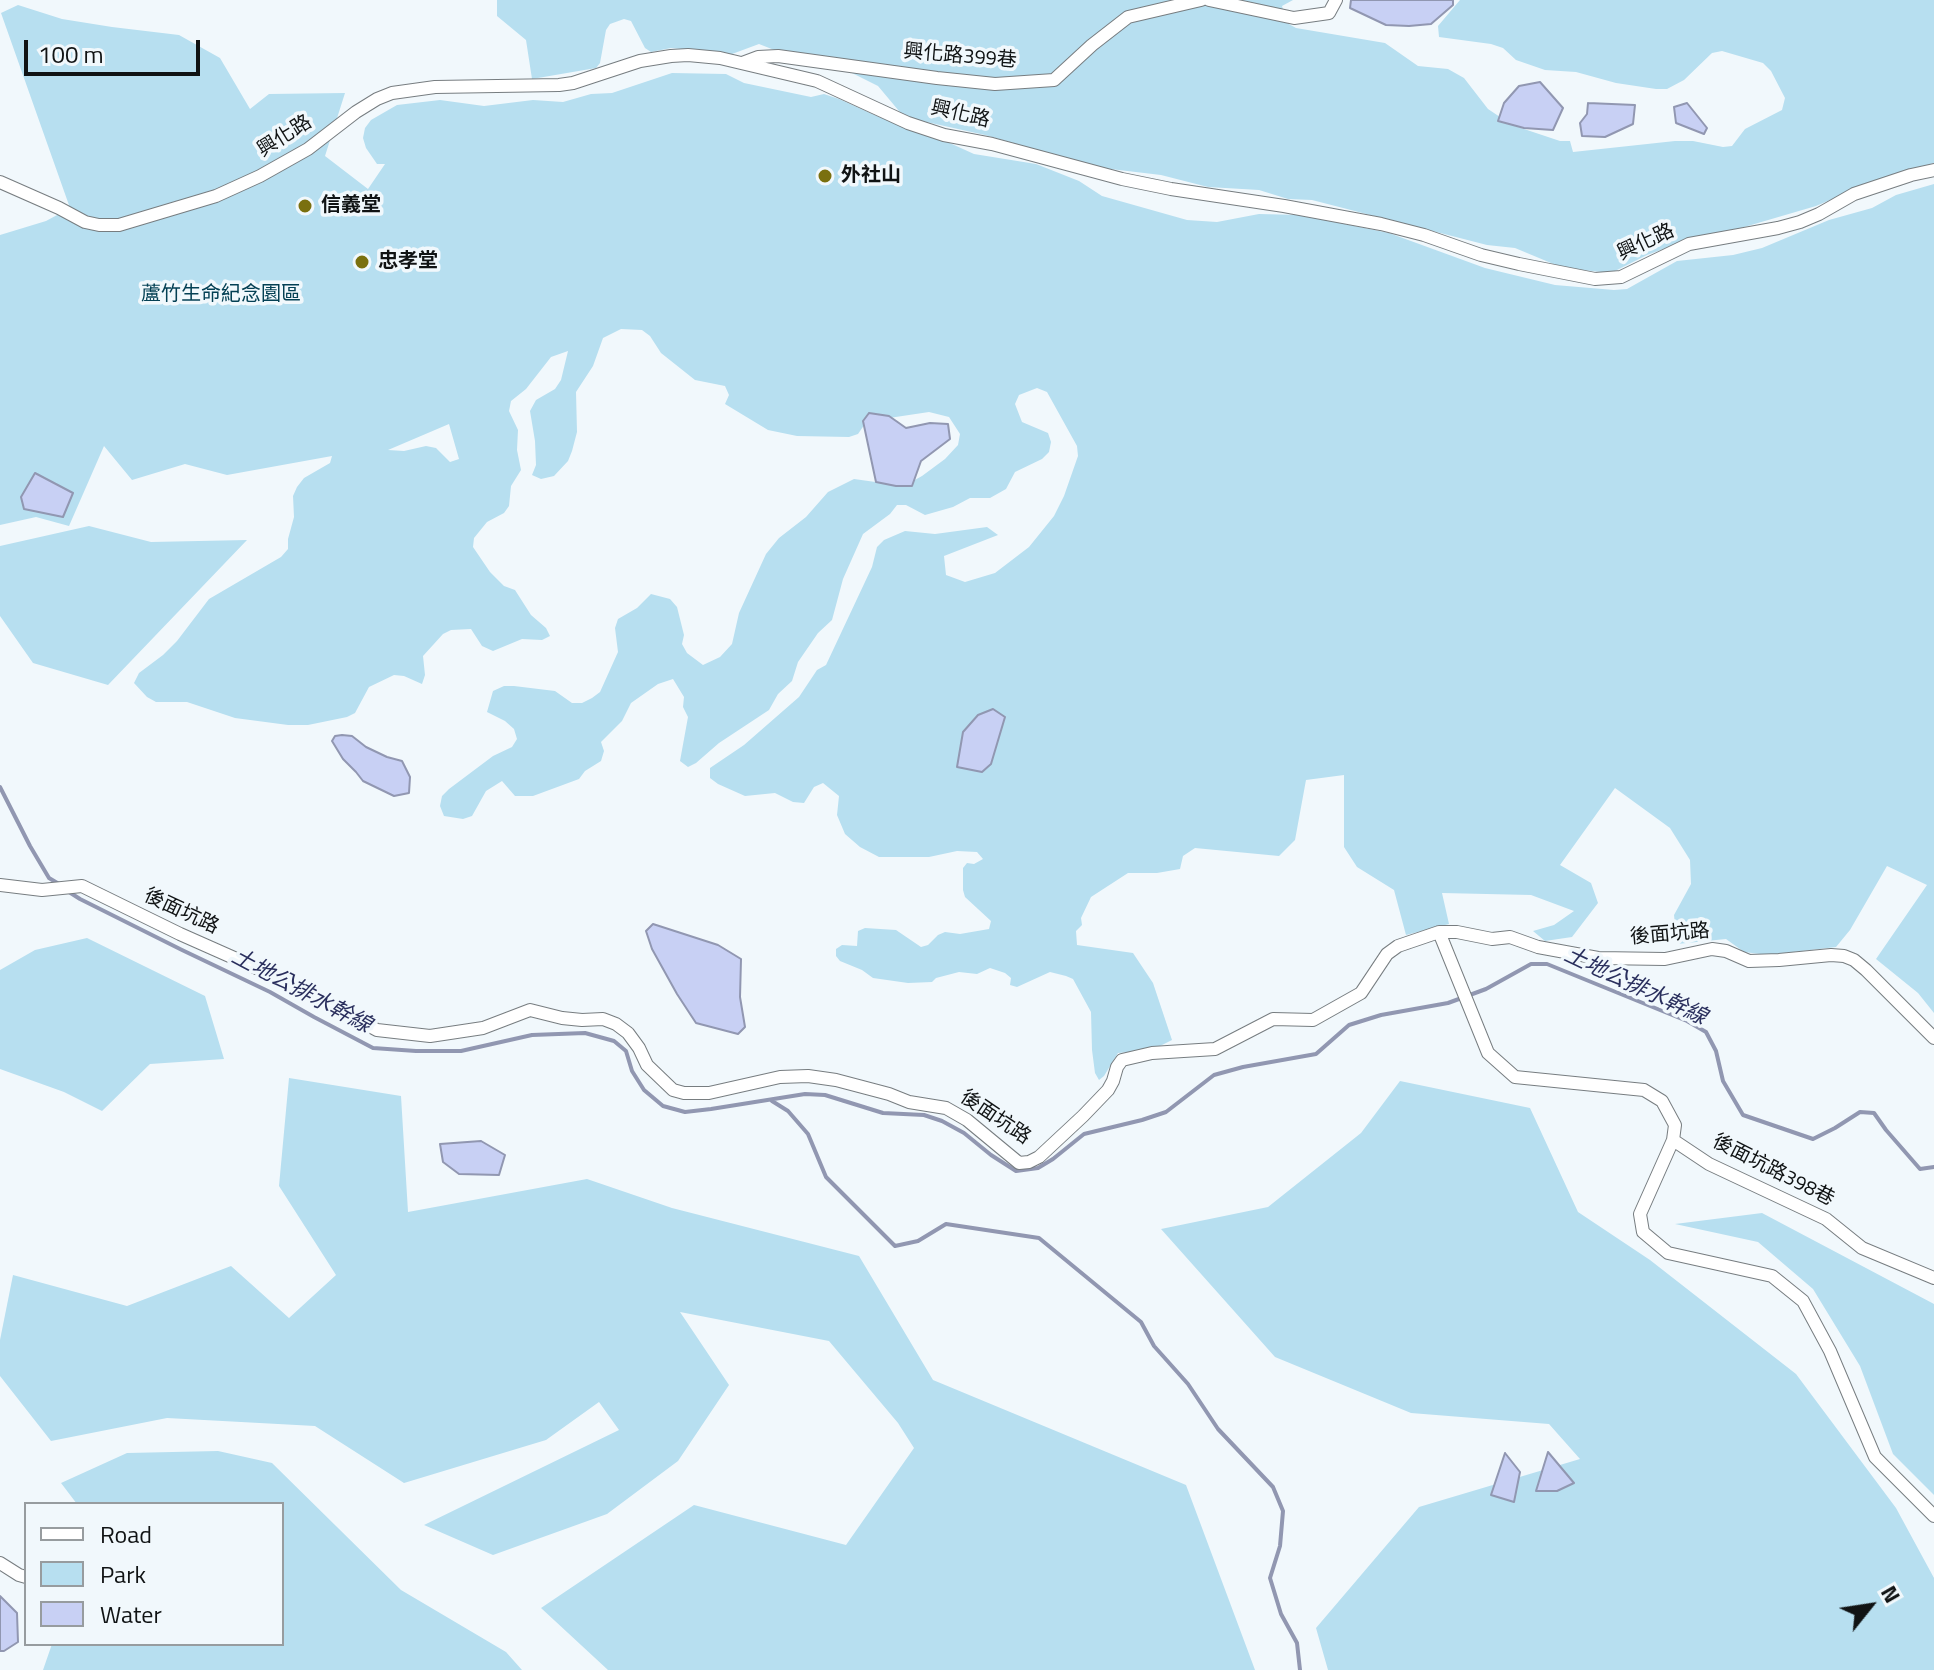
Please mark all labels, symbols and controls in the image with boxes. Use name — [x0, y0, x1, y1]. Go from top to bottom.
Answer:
scale bar — [28, 24, 204, 74]
text: 100 m — [38, 36, 104, 72]
street label: 興化路399巷 — [902, 40, 1018, 74]
street label: 興化路 — [928, 97, 992, 133]
street label: 興化路 — [253, 111, 317, 163]
place label: 外社山 — [841, 164, 901, 188]
marker: 外社山 — [816, 167, 834, 185]
place label: 信義堂 — [321, 194, 381, 218]
marker: 信義堂 — [296, 197, 314, 215]
street label: 興化路 — [1614, 219, 1678, 267]
place label: 忠孝堂 — [378, 250, 438, 274]
marker: 忠孝堂 — [353, 253, 371, 271]
park label: 蘆竹生命紀念園區 — [141, 283, 301, 307]
street label: 後面坑路 — [140, 884, 222, 940]
street label: 後面坑路 — [1629, 920, 1711, 950]
water label: 土地公排水幹線 — [1560, 942, 1710, 1032]
water label: 土地公排水幹線 — [227, 944, 375, 1040]
street label: 後面坑路 — [955, 1086, 1035, 1150]
street label: 後面坑路398巷 — [1708, 1130, 1838, 1212]
legend — [24, 1502, 284, 1646]
text: Road — [100, 1516, 152, 1552]
text: Park — [100, 1556, 146, 1592]
north arrow — [1830, 1566, 1910, 1646]
text: N — [1872, 1579, 1909, 1609]
text: Water — [100, 1596, 162, 1632]

